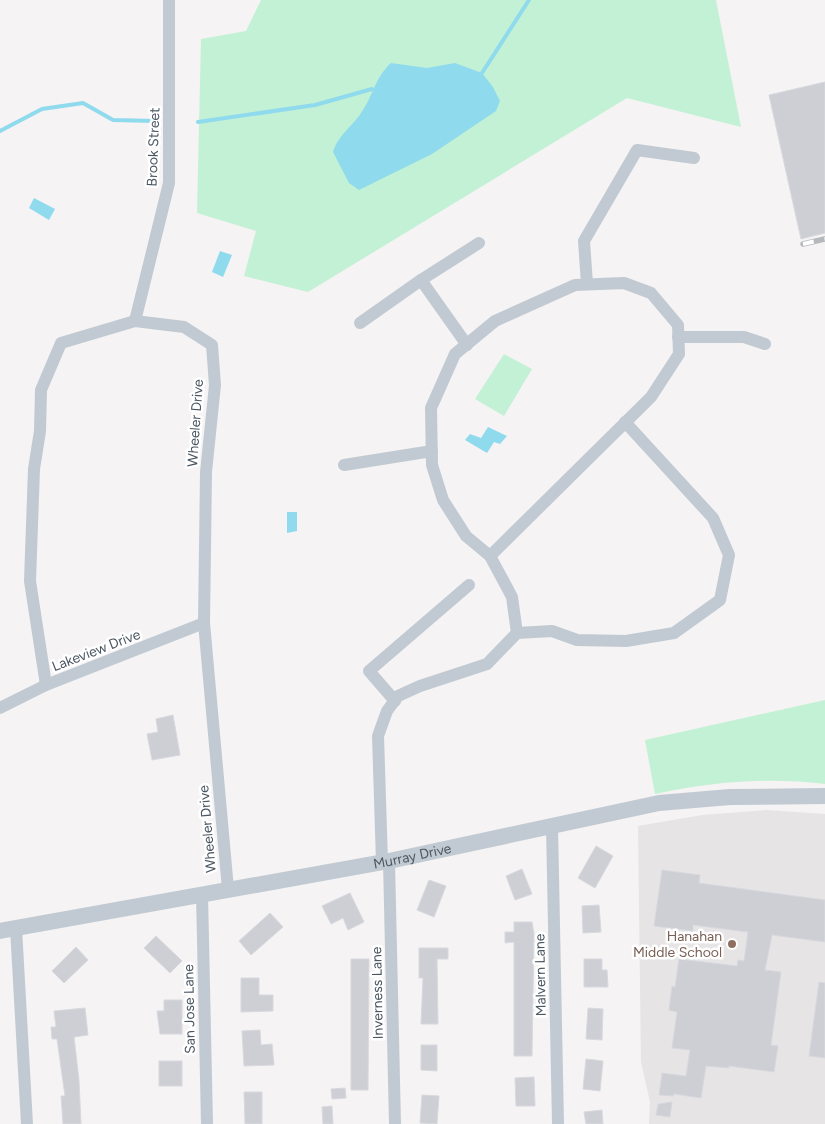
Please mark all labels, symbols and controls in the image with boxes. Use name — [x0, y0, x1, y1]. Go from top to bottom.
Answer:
street label: Brook Street — [144, 107, 163, 187]
street label: Wheeler Drive — [184, 378, 207, 467]
street label: Lakeview Drive — [50, 626, 143, 675]
street label: Wheeler Drive — [195, 784, 220, 873]
street label: Murray Drive — [372, 840, 453, 873]
place label: Hanahan Middle School — [633, 928, 722, 961]
street label: Malvern Lane — [531, 933, 550, 1016]
marker: Hanahan Middle School — [726, 938, 738, 950]
street label: Inverness Lane — [368, 946, 387, 1040]
street label: San Jose Lane — [180, 964, 199, 1054]

